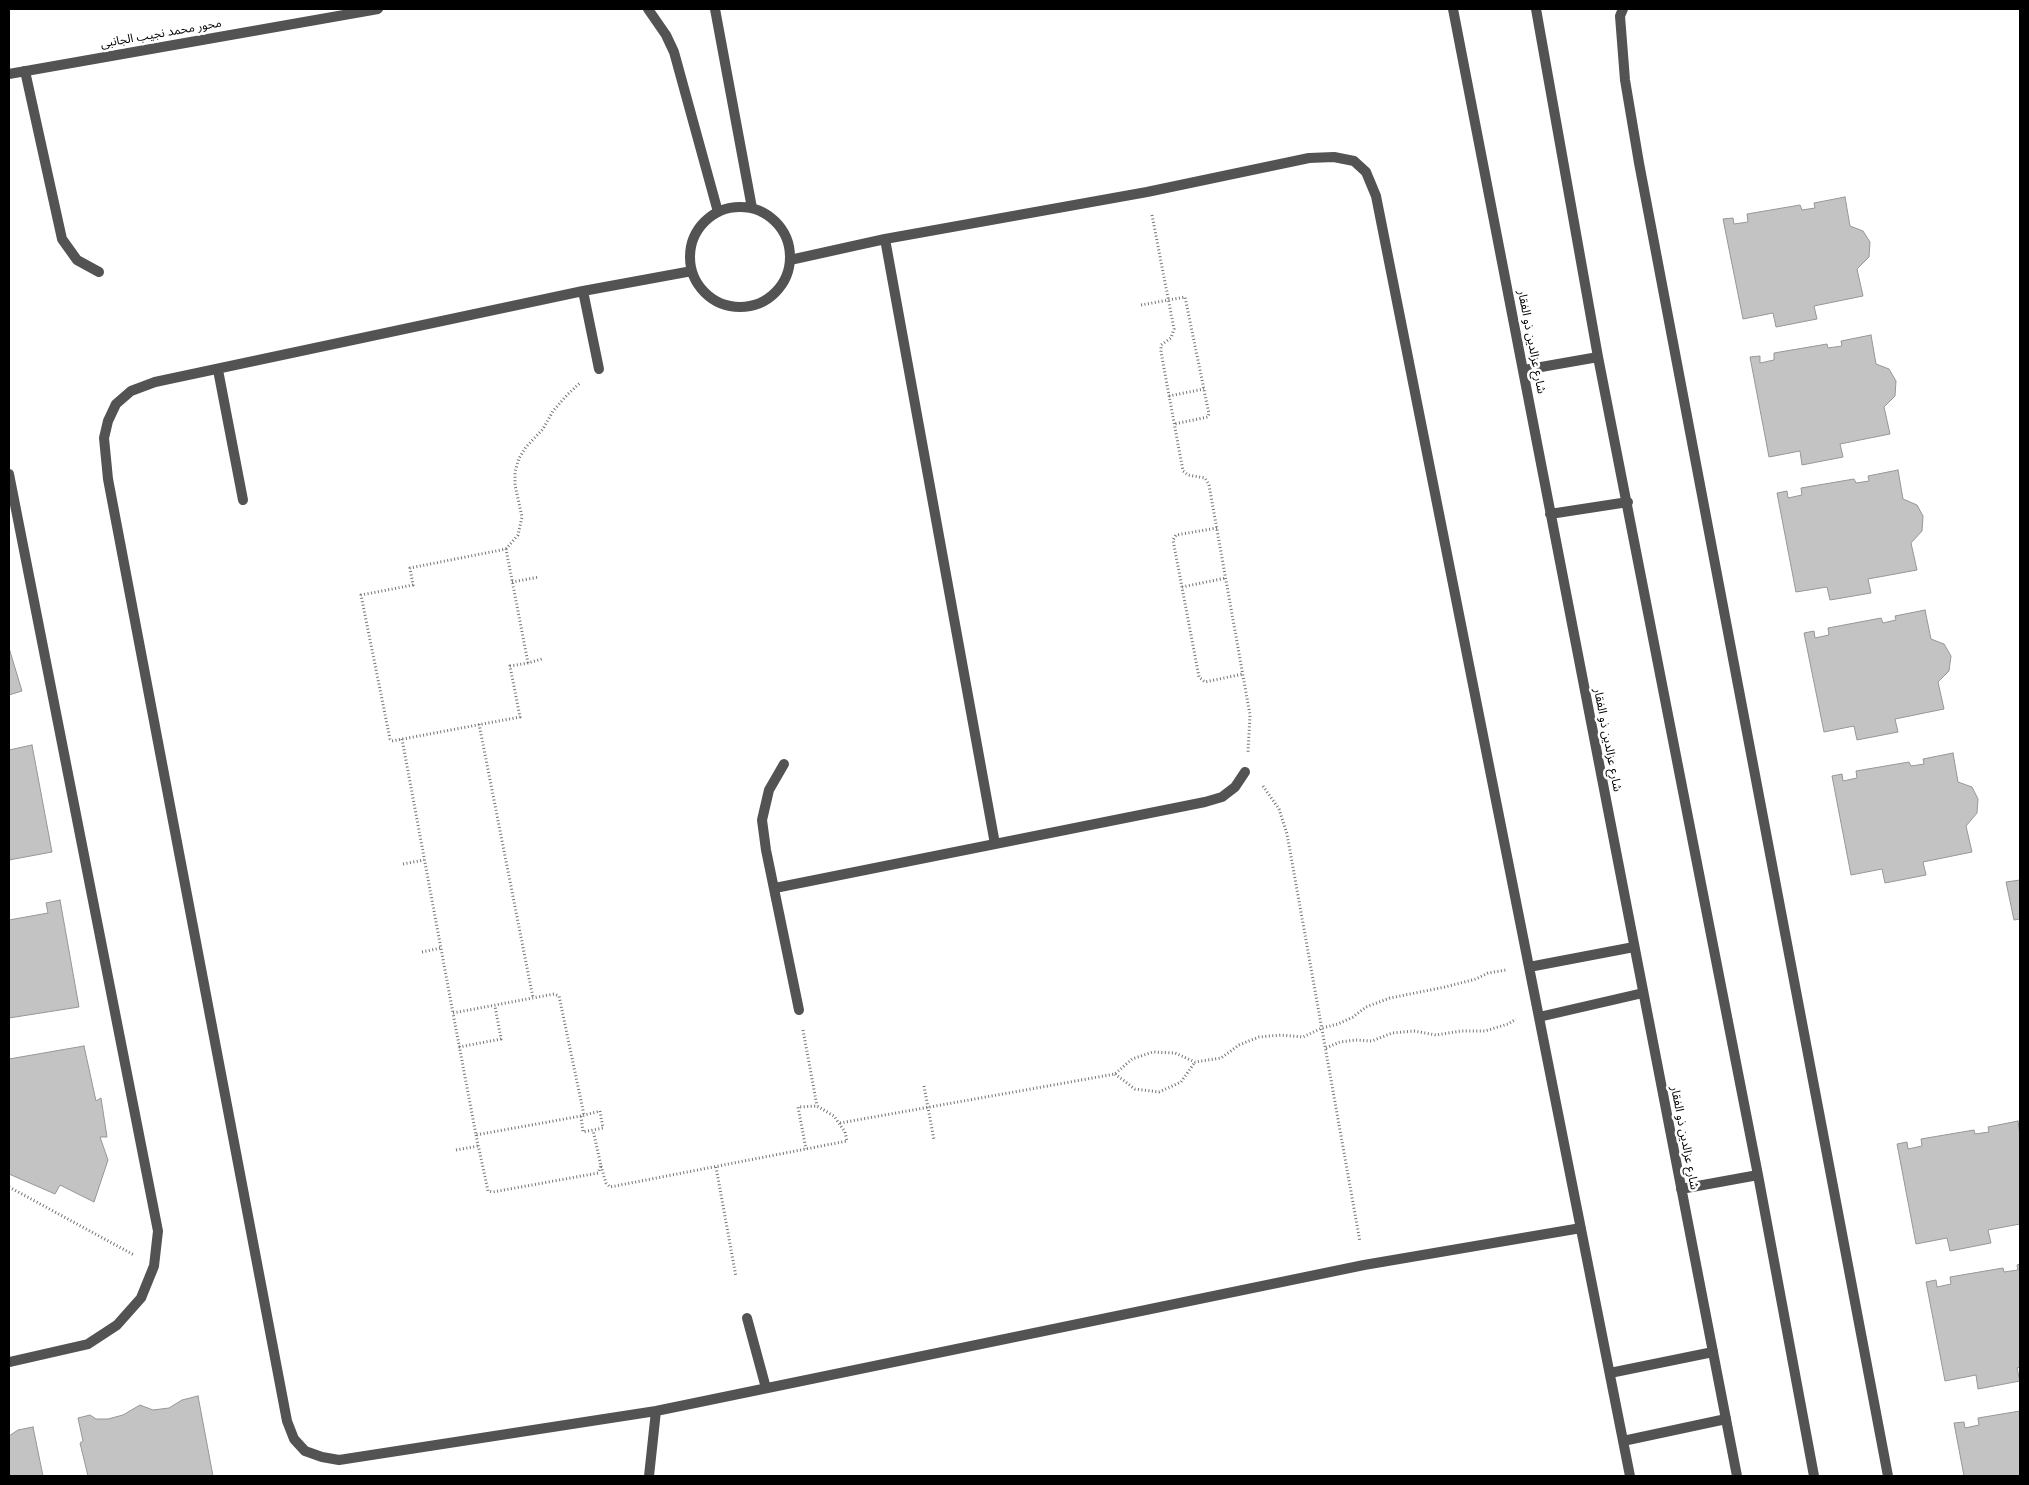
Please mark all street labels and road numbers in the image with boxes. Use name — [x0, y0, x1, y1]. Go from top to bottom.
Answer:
street label: محور محمد نجيب الجانبى — [99, 16, 223, 52]
street label: شارع عزالدين ذو الفقار — [1514, 289, 1548, 395]
street label: شارع عزالدين ذو الفقار — [1590, 687, 1624, 793]
street label: شارع عزالدين ذو الفقار — [1667, 1085, 1701, 1191]

